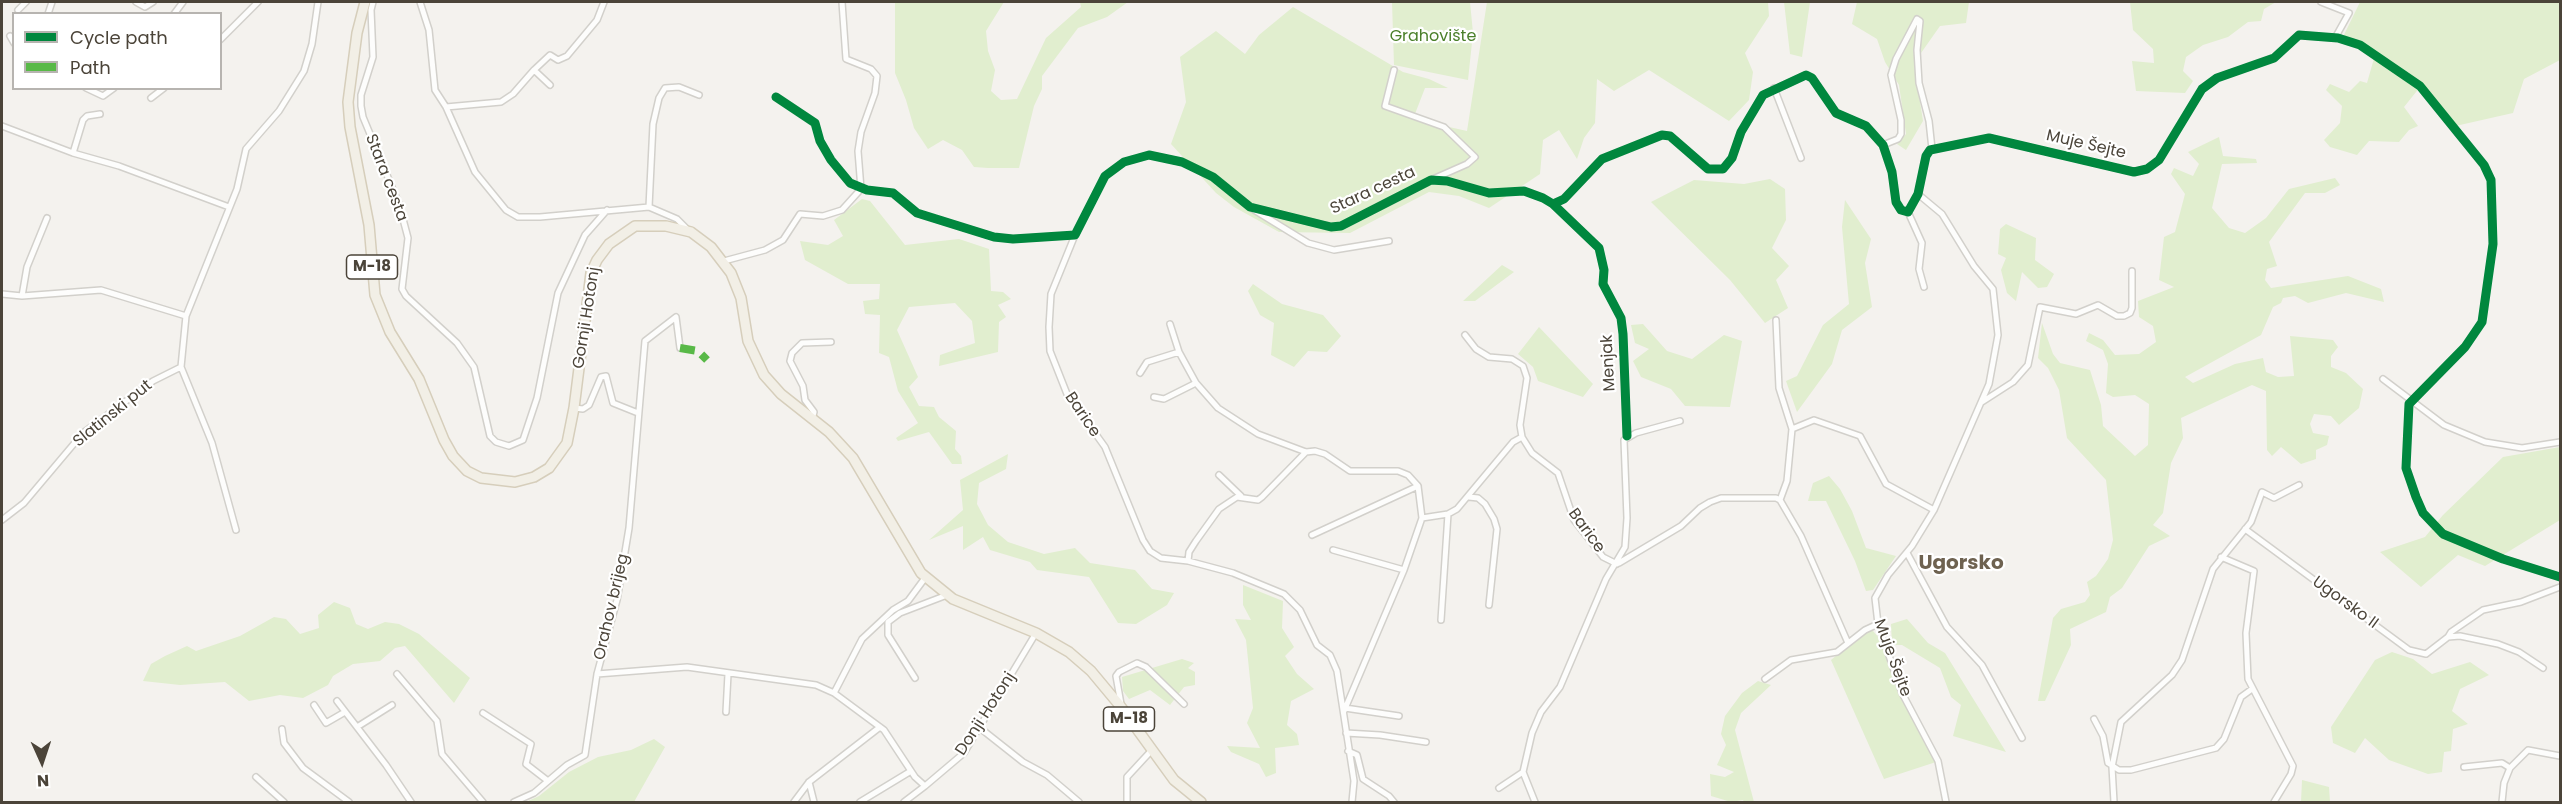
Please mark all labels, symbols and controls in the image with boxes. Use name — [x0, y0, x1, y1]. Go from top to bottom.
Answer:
legend — [12, 12, 222, 90]
text: Cycle path — [70, 25, 168, 50]
park label: Grahovište — [1390, 27, 1476, 47]
text: Path — [70, 55, 111, 80]
street label: Muje Šejte — [2044, 127, 2128, 163]
street label: Stara cesta — [361, 132, 411, 224]
street label: Stara cesta — [1327, 163, 1419, 219]
road number: M-18 — [346, 255, 398, 279]
street label: Gornji Hotonj — [569, 266, 605, 370]
street label: Menjak — [1598, 334, 1620, 392]
street label: Slatinski put — [70, 376, 156, 452]
street label: Barice — [1060, 389, 1104, 441]
street label: Barice — [1563, 505, 1609, 557]
street label: Orahov brijeg — [590, 552, 634, 662]
district label: Ugorsko — [1918, 552, 2004, 576]
street label: Ugorsko II — [2308, 573, 2382, 633]
street label: Muje Šejte — [1869, 617, 1915, 699]
street label: Donji Hotonj — [952, 669, 1020, 759]
road number: M-18 — [1104, 707, 1154, 731]
north arrow — [12, 732, 72, 792]
text: N — [36, 769, 50, 792]

